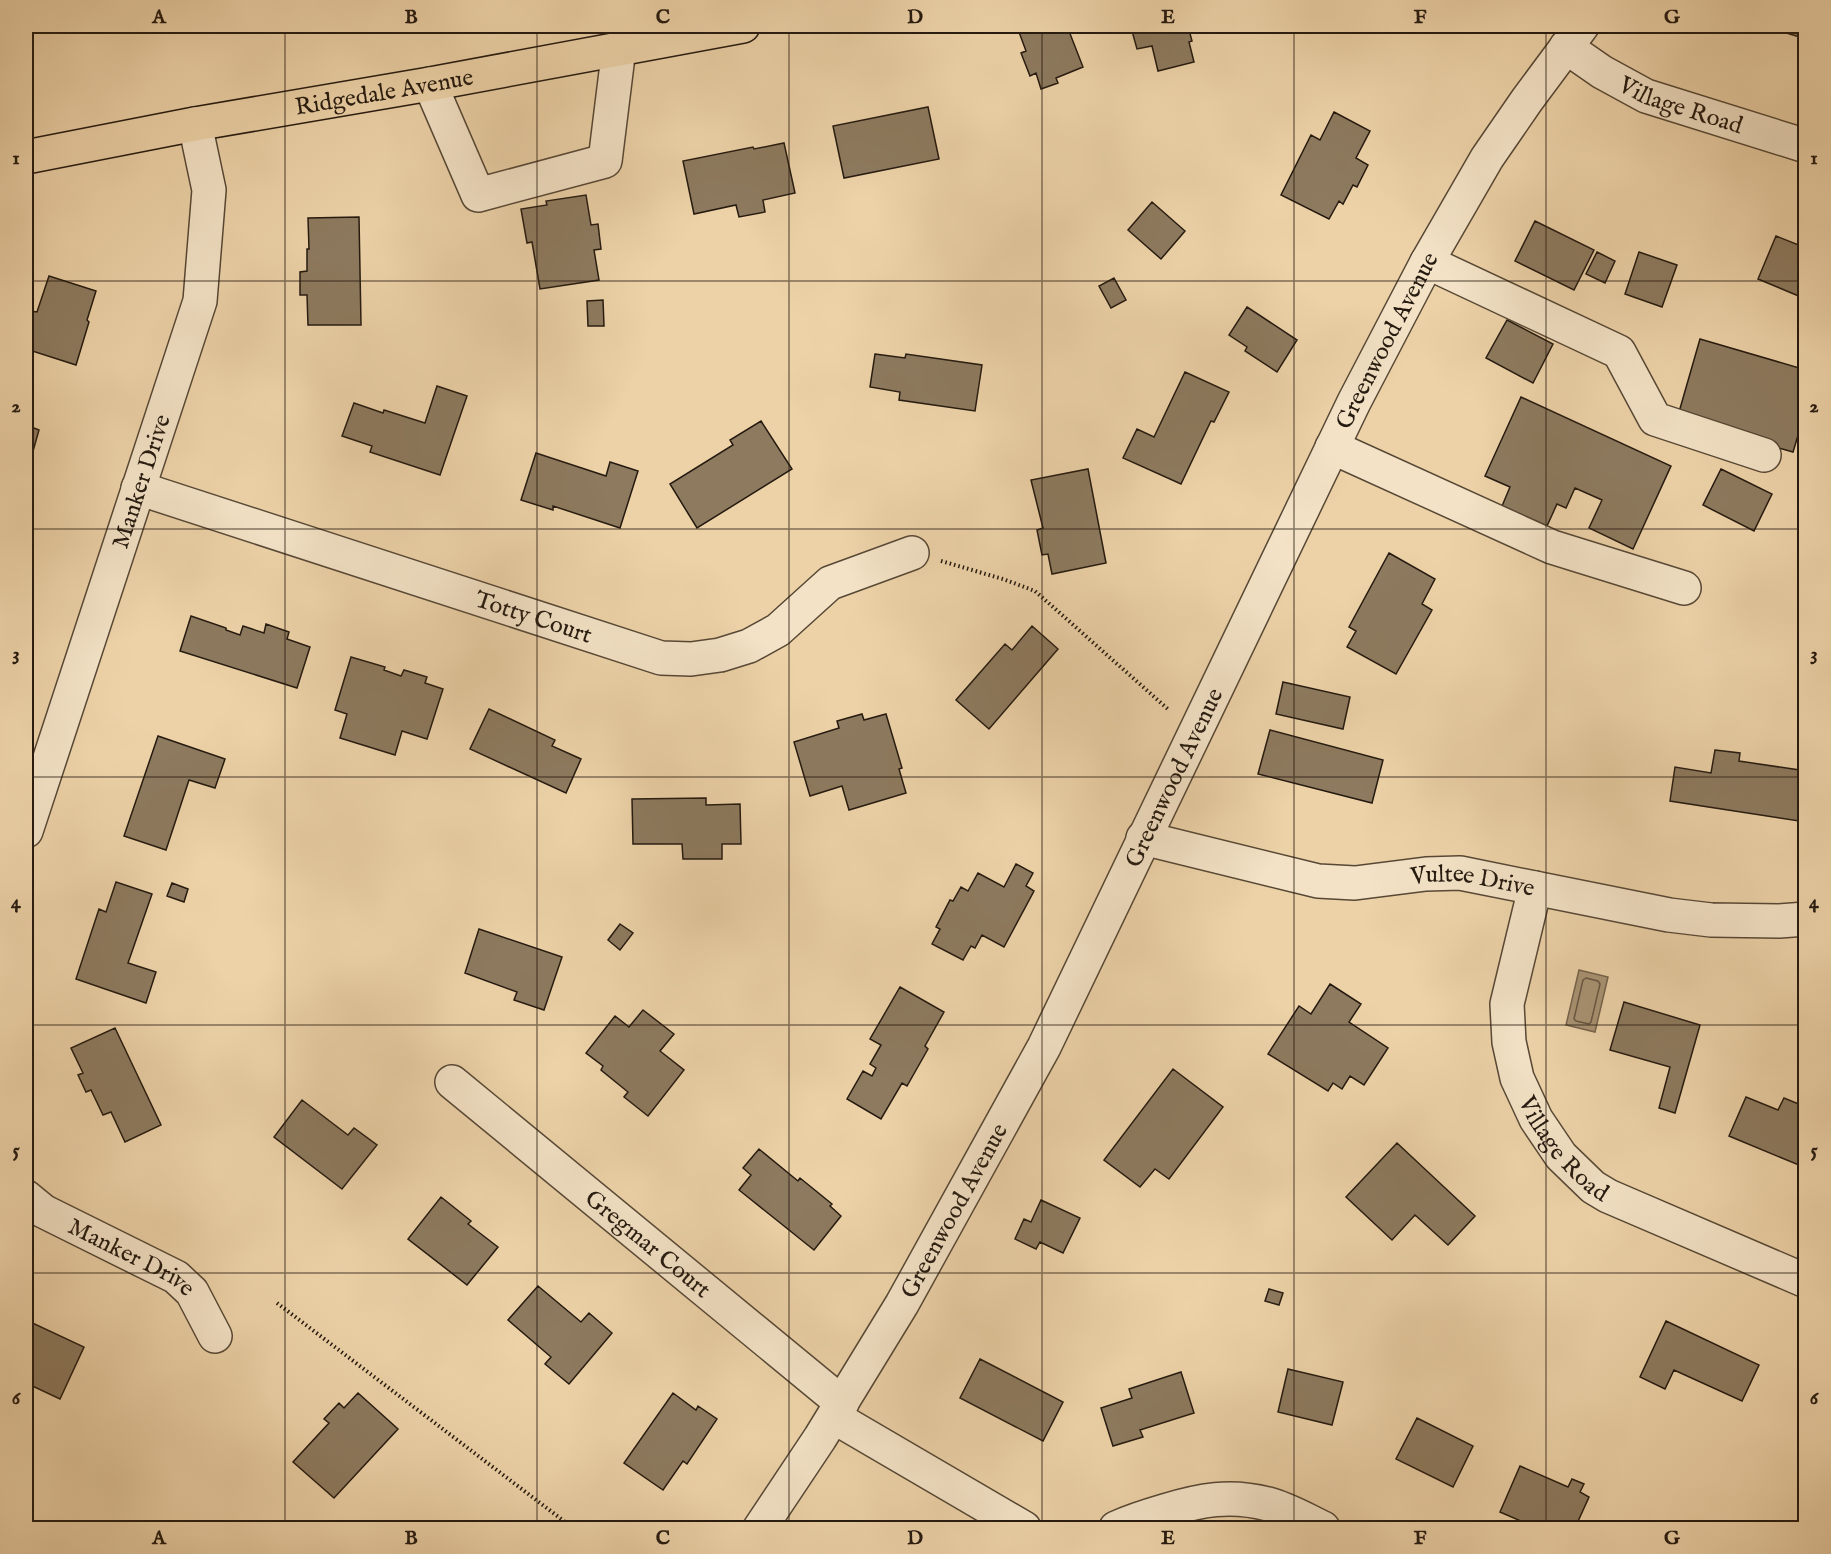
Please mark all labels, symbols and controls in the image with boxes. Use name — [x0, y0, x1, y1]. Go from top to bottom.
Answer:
text: A — [151, 5, 167, 30]
text: B — [404, 5, 418, 30]
text: C — [656, 5, 670, 30]
text: D — [907, 5, 923, 30]
text: E — [1161, 5, 1175, 30]
text: F — [1414, 5, 1427, 30]
text: G — [1664, 5, 1681, 30]
street label: Ridgedale Avenue — [293, 62, 476, 124]
street label: Village Road — [1612, 70, 1746, 142]
text: 1 — [12, 146, 20, 171]
text: 1 — [1810, 146, 1818, 171]
street label: Greenwood Avenue — [1329, 247, 1446, 435]
text: 2 — [11, 394, 21, 419]
text: 2 — [1809, 394, 1819, 419]
street label: Manker Drive — [106, 411, 179, 553]
street label: Totty Court — [471, 585, 596, 652]
text: 3 — [12, 642, 20, 667]
text: 3 — [1810, 642, 1818, 667]
street label: Greenwood Avenue — [1119, 683, 1231, 873]
street label: Vultee Drive — [1408, 859, 1537, 905]
text: 4 — [11, 890, 22, 915]
text: 4 — [1809, 890, 1820, 915]
street label: Village Road — [1510, 1090, 1614, 1210]
street label: Greenwood Avenue — [894, 1118, 1016, 1304]
text: 5 — [12, 1138, 20, 1163]
text: 5 — [1810, 1138, 1818, 1163]
street label: Gregmar Court — [578, 1184, 717, 1306]
street label: Manker Drive — [63, 1212, 201, 1304]
text: 6 — [12, 1386, 22, 1411]
text: 6 — [1810, 1386, 1820, 1411]
text: A — [151, 1526, 167, 1551]
text: B — [404, 1526, 418, 1551]
text: C — [656, 1526, 670, 1551]
text: D — [907, 1526, 923, 1551]
text: E — [1161, 1526, 1175, 1551]
text: F — [1414, 1526, 1427, 1551]
text: G — [1664, 1526, 1681, 1551]

